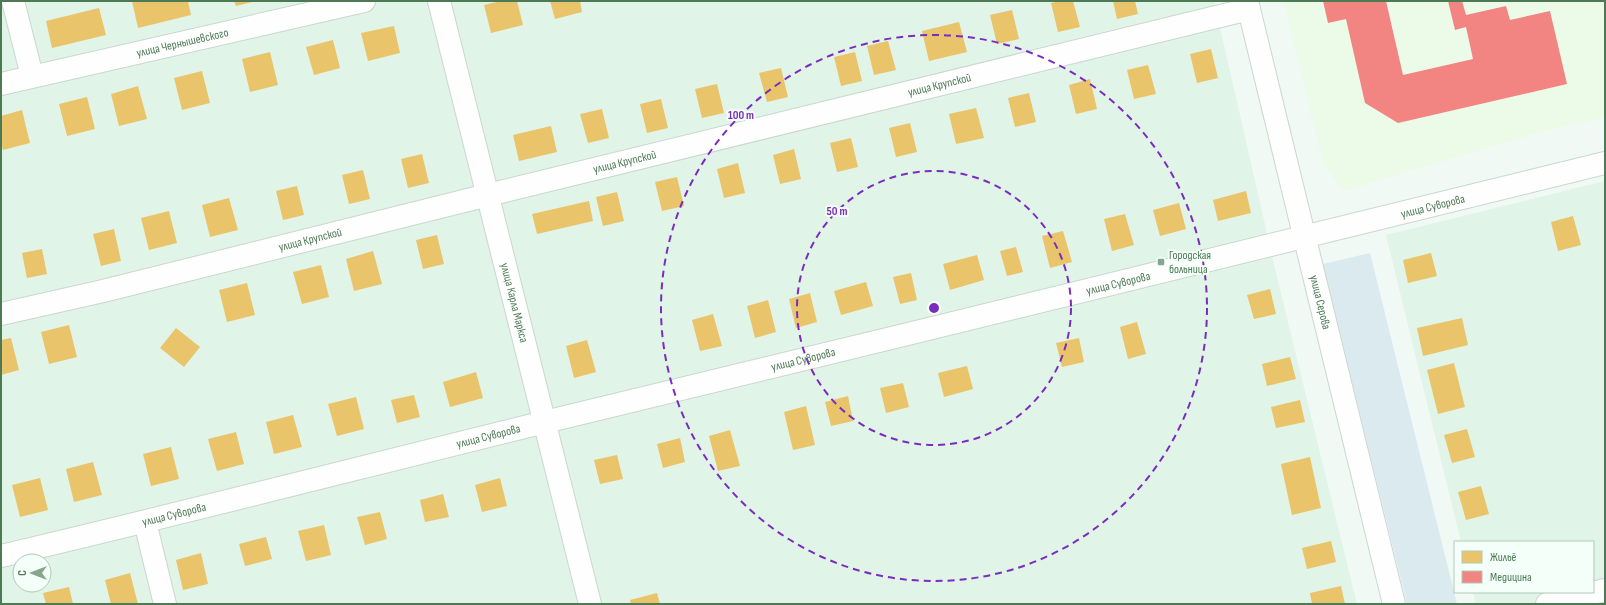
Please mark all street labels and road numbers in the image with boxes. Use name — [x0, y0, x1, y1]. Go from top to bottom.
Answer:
street label: улица Чернышевского — [135, 25, 230, 60]
street label: улица Крупской — [906, 70, 973, 100]
street label: улица Крупской — [591, 147, 658, 177]
street label: улица Суворова — [1399, 191, 1467, 221]
street label: улица Крупской — [277, 224, 343, 254]
street label: улица Карла Маркса — [497, 261, 532, 345]
street label: улица Суворова — [1085, 268, 1152, 298]
street label: улица Серова — [1307, 273, 1334, 331]
street label: улица Суворова — [770, 344, 837, 374]
street label: улица Суворова — [455, 421, 522, 451]
street label: улица Суворова — [140, 499, 208, 529]

